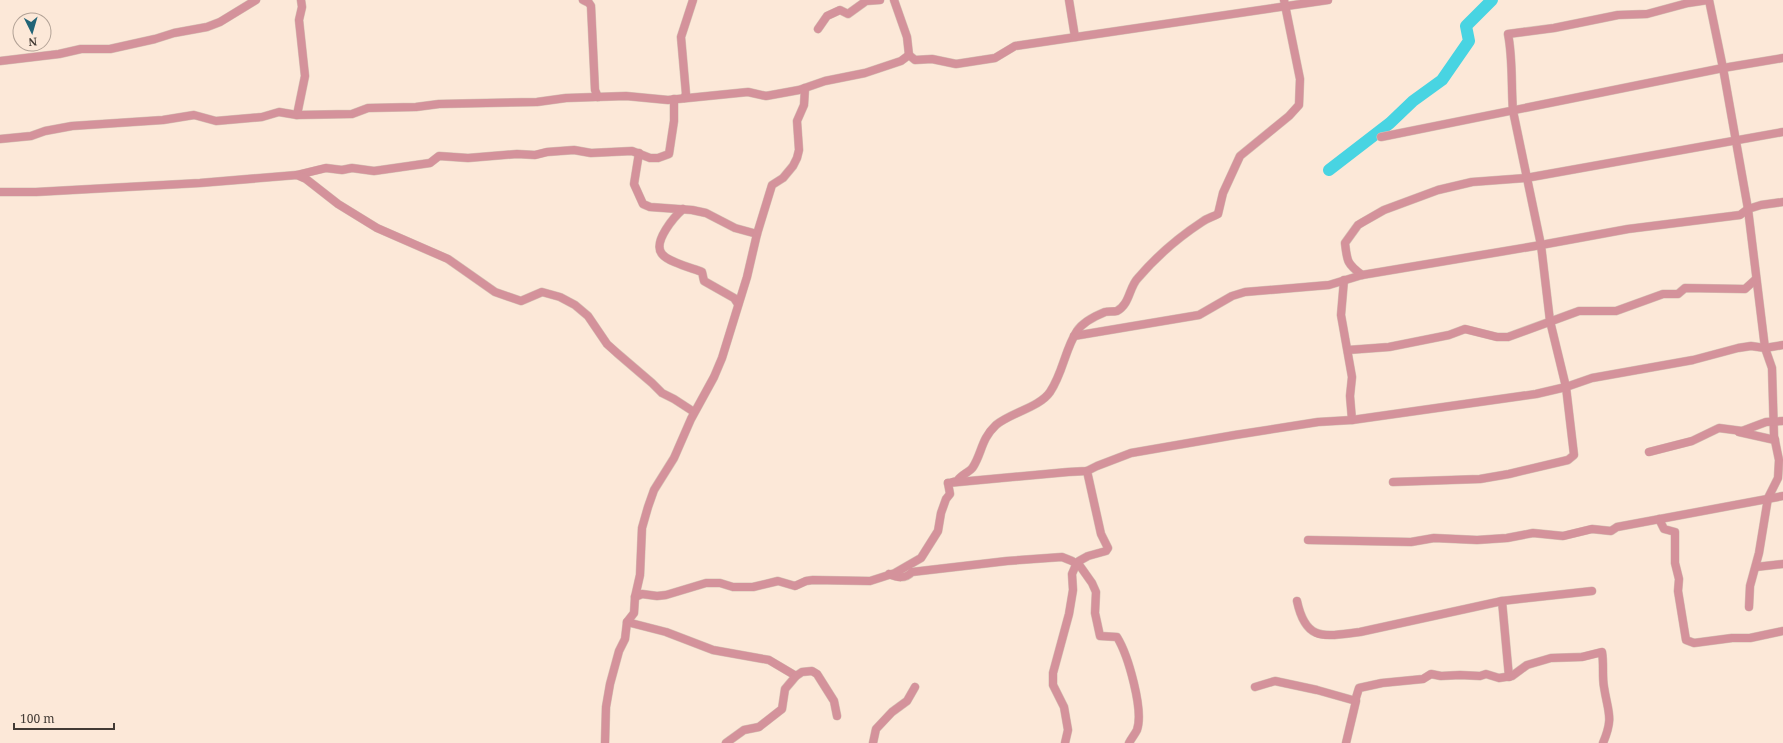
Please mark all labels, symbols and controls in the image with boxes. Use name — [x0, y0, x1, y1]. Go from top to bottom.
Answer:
north arrow — [12, 12, 52, 52]
text: N — [28, 35, 38, 50]
scale bar — [14, 705, 114, 731]
text: 100 m — [20, 710, 55, 727]

